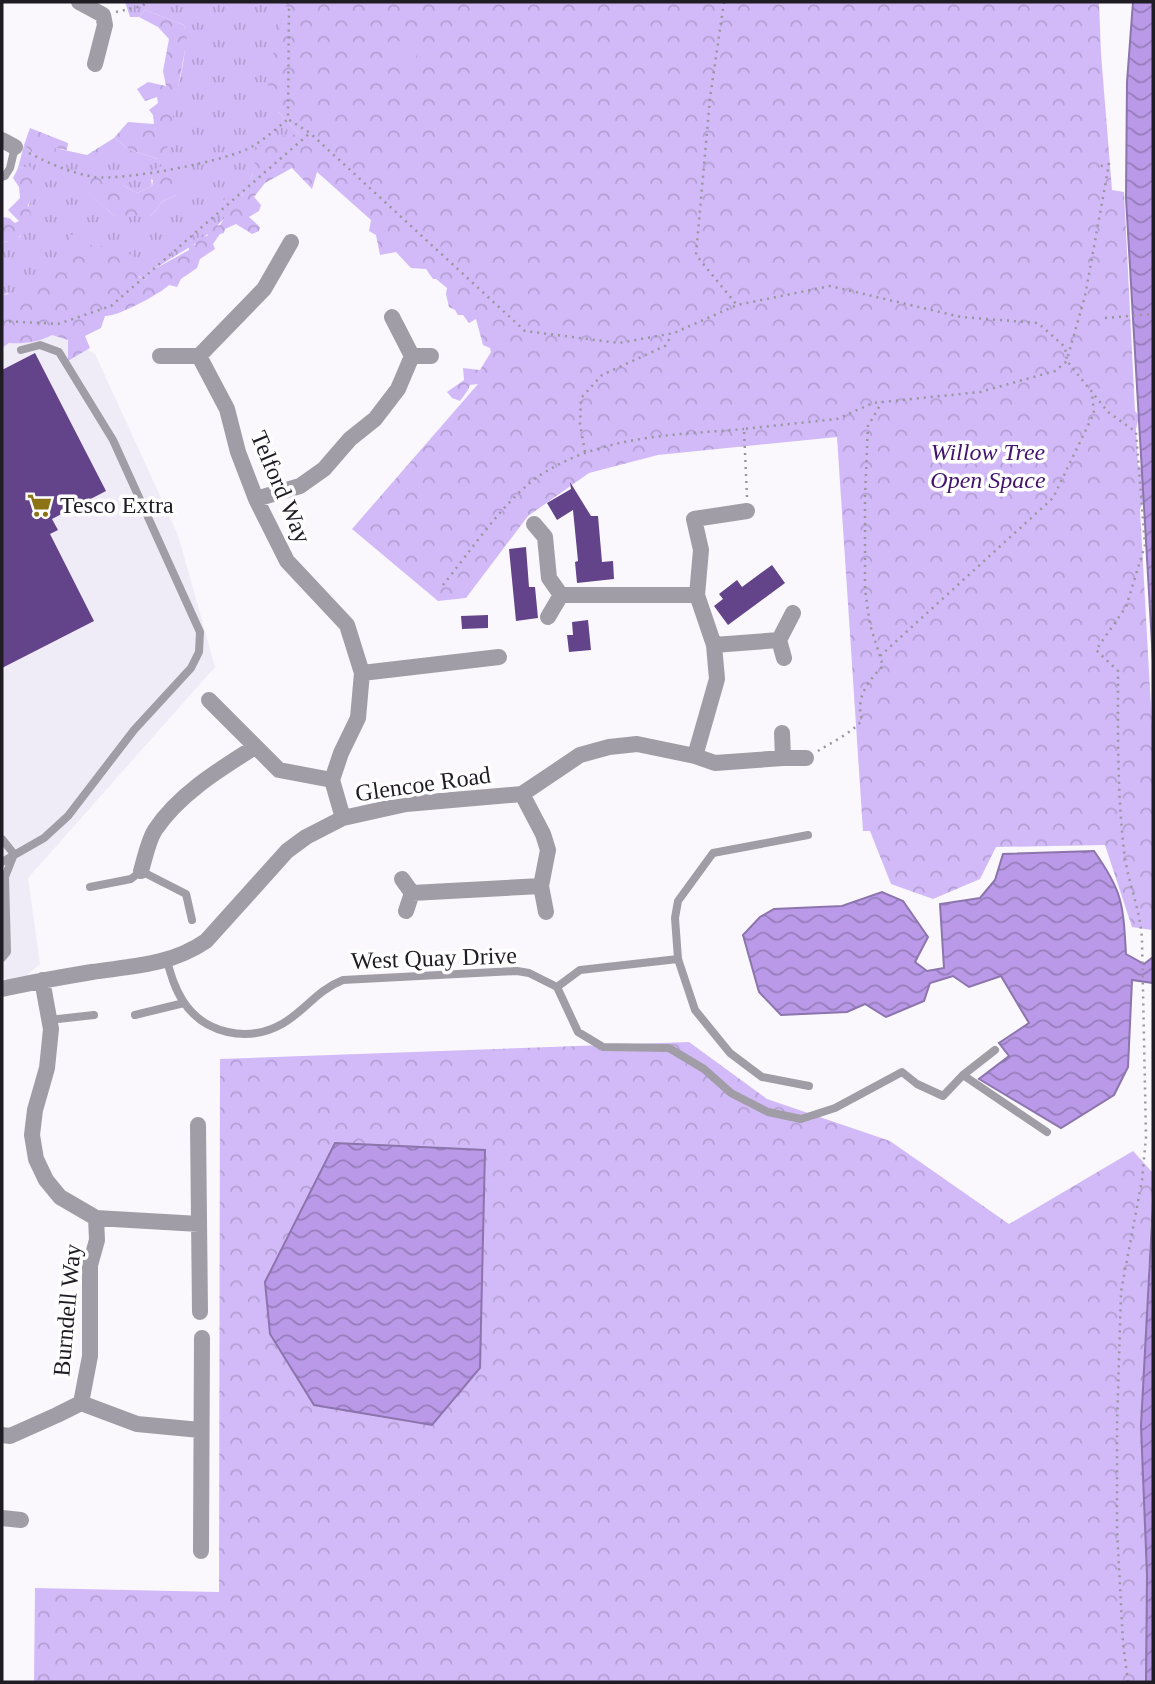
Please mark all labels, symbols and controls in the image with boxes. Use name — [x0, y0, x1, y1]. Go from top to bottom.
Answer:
street label: Telford Way — [246, 427, 316, 547]
park label: Willow Tree Open Space — [930, 439, 1046, 493]
supermarket icon: Tesco Extra — [26, 491, 54, 519]
place label: Tesco Extra — [60, 492, 174, 518]
street label: Glencoe Road — [354, 762, 492, 806]
street label: West Quay Drive — [351, 942, 517, 974]
street label: Burndell Way — [48, 1243, 86, 1377]

